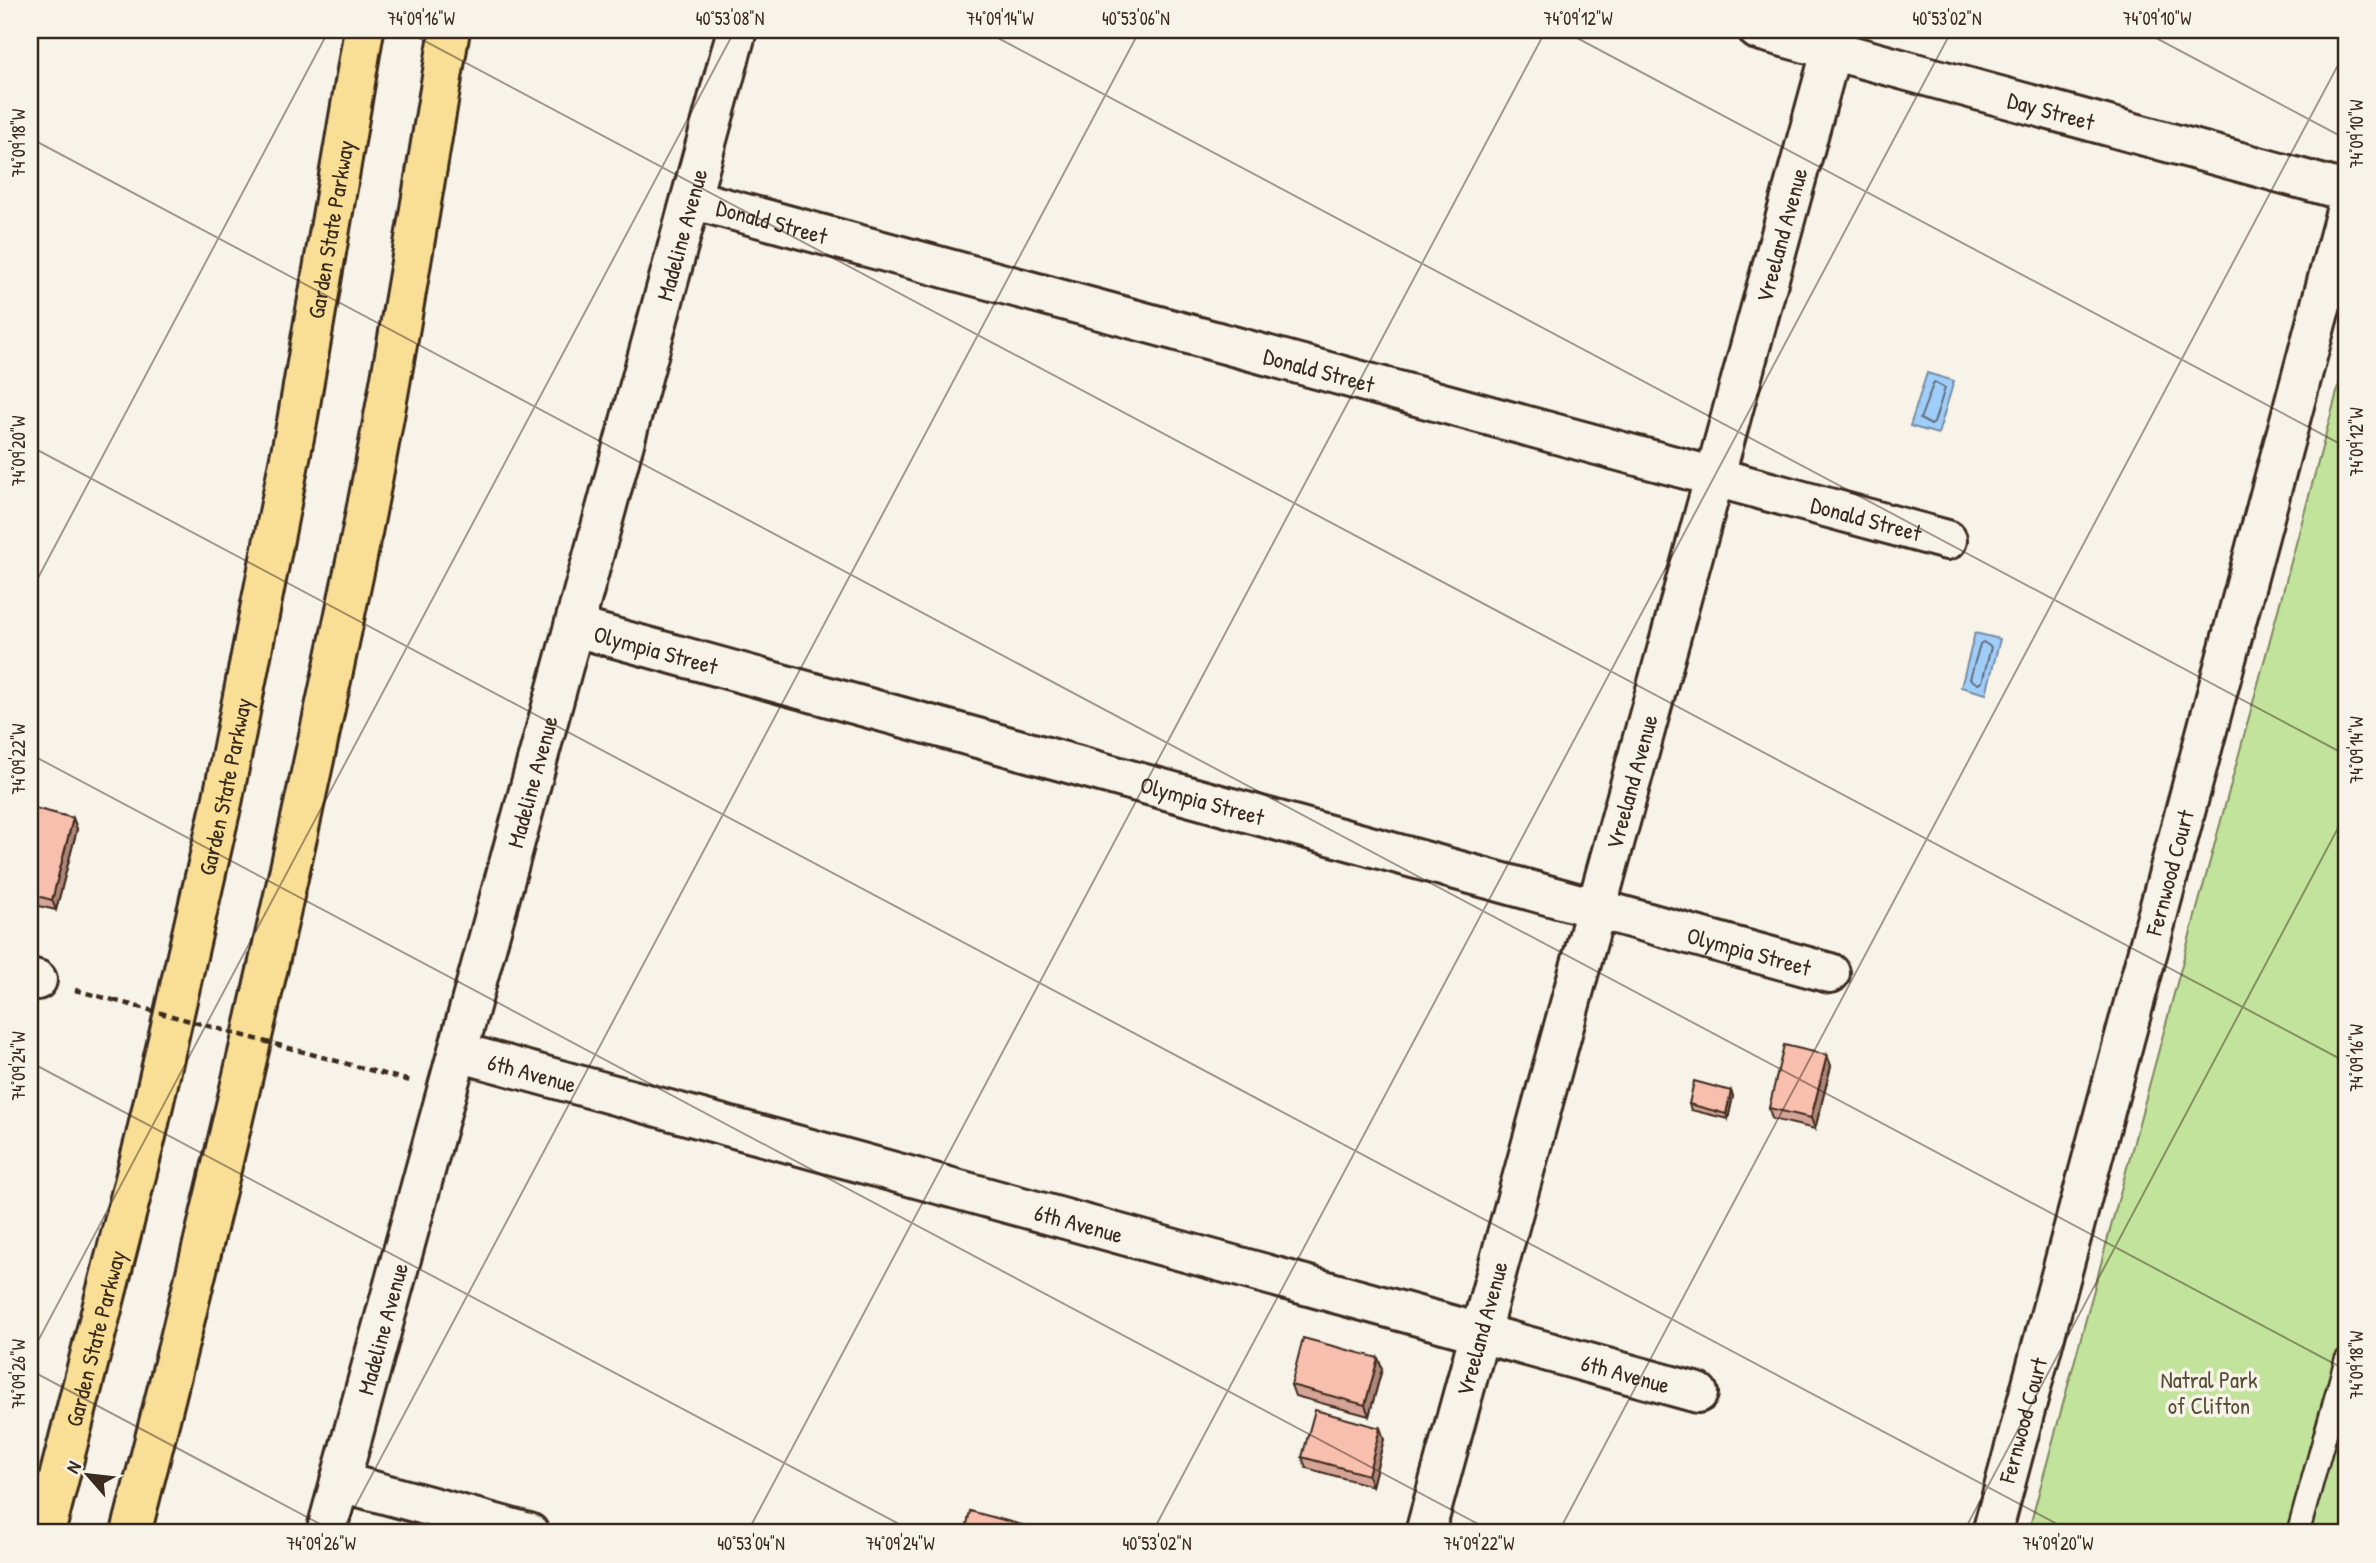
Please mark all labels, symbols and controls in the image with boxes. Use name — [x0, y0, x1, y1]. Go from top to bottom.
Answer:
text: 74°09'16"W — [387, 6, 455, 31]
text: 40°53'08"N — [696, 6, 764, 31]
text: 74°09'14"W — [966, 6, 1034, 31]
text: 40°53'06"N — [1102, 6, 1170, 31]
text: 74°09'12"W — [1544, 6, 1612, 31]
text: 40°53'02"N — [1912, 6, 1982, 31]
text: 74°09'10"W — [2123, 6, 2191, 31]
street label: Day Street — [2004, 84, 2099, 137]
text: 74°09'10"W — [2344, 100, 2369, 168]
text: 74°09'18"W — [6, 109, 31, 177]
street label: Garden State Parkway — [299, 137, 360, 321]
street label: Vreeland Avenue — [1748, 164, 1814, 306]
street label: Madeline Avenue — [648, 165, 714, 304]
street label: Donald Street — [713, 191, 832, 251]
street label: Donald Street — [1260, 340, 1379, 400]
text: 74°09'12"W — [2344, 408, 2369, 476]
text: 74°09'20"W — [6, 416, 31, 486]
street label: Donald Street — [1808, 488, 1926, 548]
street label: Olympia Street — [591, 617, 722, 681]
street label: Garden State Parkway — [190, 695, 258, 878]
street label: Vreeland Avenue — [1598, 711, 1664, 853]
street label: Madeline Avenue — [499, 712, 564, 851]
text: 74°09'14"W — [2344, 716, 2369, 784]
text: 74°09'22"W — [6, 724, 31, 794]
street label: Olympia Street — [1137, 768, 1269, 832]
street label: Fernwood Court — [2137, 805, 2201, 939]
street label: Olympia Street — [1684, 919, 1816, 983]
text: 74°09'16"W — [2344, 1024, 2369, 1092]
text: 74°09'24"W — [6, 1031, 31, 1101]
street label: 6th Avenue — [485, 1045, 580, 1099]
street label: 6th Avenue — [1031, 1196, 1127, 1250]
street label: Garden State Parkway — [57, 1247, 132, 1430]
street label: Vreeland Avenue — [1448, 1258, 1514, 1399]
street label: Madeline Avenue — [349, 1259, 415, 1398]
text: 74°09'18"W — [2344, 1331, 2369, 1399]
text: 74°09'26"W — [6, 1339, 31, 1409]
street label: 6th Avenue — [1578, 1346, 1673, 1400]
street label: Fernwood Court — [1990, 1353, 2054, 1487]
park label: Natral Park of Clifton — [2161, 1364, 2258, 1421]
north arrow — [52, 1440, 122, 1510]
text: N — [59, 1456, 87, 1478]
text: 74°09'26"W — [286, 1531, 356, 1556]
text: 40°53'04"N — [717, 1531, 785, 1556]
text: 74°09'24"W — [865, 1531, 935, 1556]
text: 40°53'02"N — [1122, 1531, 1192, 1556]
text: 74°09'22"W — [1444, 1531, 1514, 1556]
text: 74°09'20"W — [2023, 1531, 2093, 1556]

